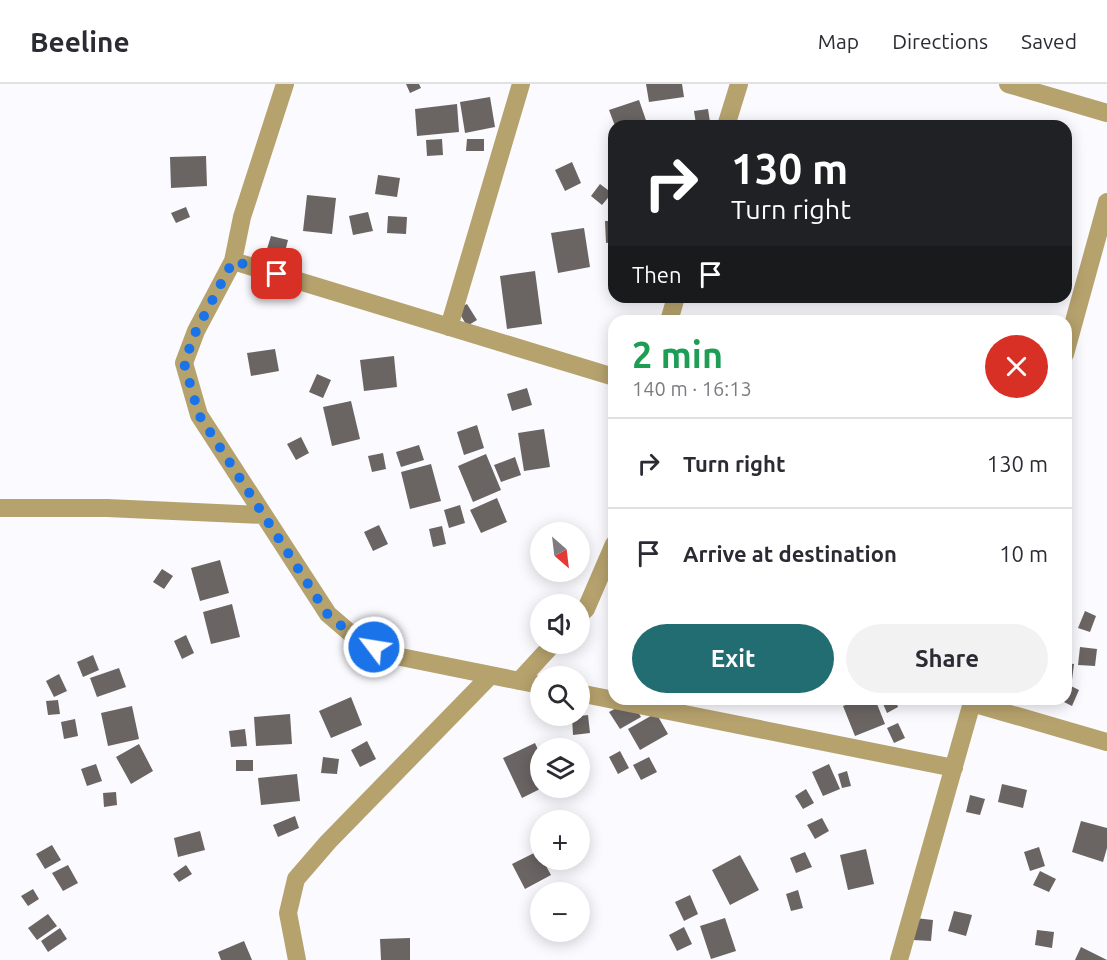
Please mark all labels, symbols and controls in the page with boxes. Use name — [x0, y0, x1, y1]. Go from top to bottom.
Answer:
text: Beeline — [30, 26, 130, 57]
text: Map — [818, 29, 859, 53]
text: Directions — [892, 29, 988, 53]
text: Saved — [1021, 29, 1077, 53]
icon: right — [632, 144, 710, 222]
text: 130 m — [731, 145, 848, 192]
text: Turn right — [731, 194, 851, 224]
pin — [251, 248, 302, 299]
icon: arrive — [260, 257, 293, 290]
icon: arrive — [694, 258, 727, 291]
text: Then — [632, 262, 682, 287]
text: 2 min — [632, 334, 723, 375]
button: close — [985, 335, 1048, 398]
text: 140 m · 16:13 — [632, 377, 752, 400]
icon: right — [632, 447, 665, 480]
text: Turn right — [683, 451, 785, 476]
text: 130 m — [987, 451, 1048, 476]
north arrow — [530, 522, 590, 582]
map controls — [530, 522, 590, 942]
icon: arrive — [632, 537, 665, 570]
text: Arrive at destination — [683, 541, 897, 566]
text: 10 m — [999, 541, 1048, 566]
button: sound — [530, 594, 590, 654]
position arrow — [342, 615, 406, 679]
button: Exit — [632, 624, 834, 693]
button: Share — [846, 624, 1048, 693]
button: search — [530, 666, 590, 726]
button: layers — [530, 738, 590, 798]
button: + — [530, 810, 590, 870]
button: − — [530, 882, 590, 942]

